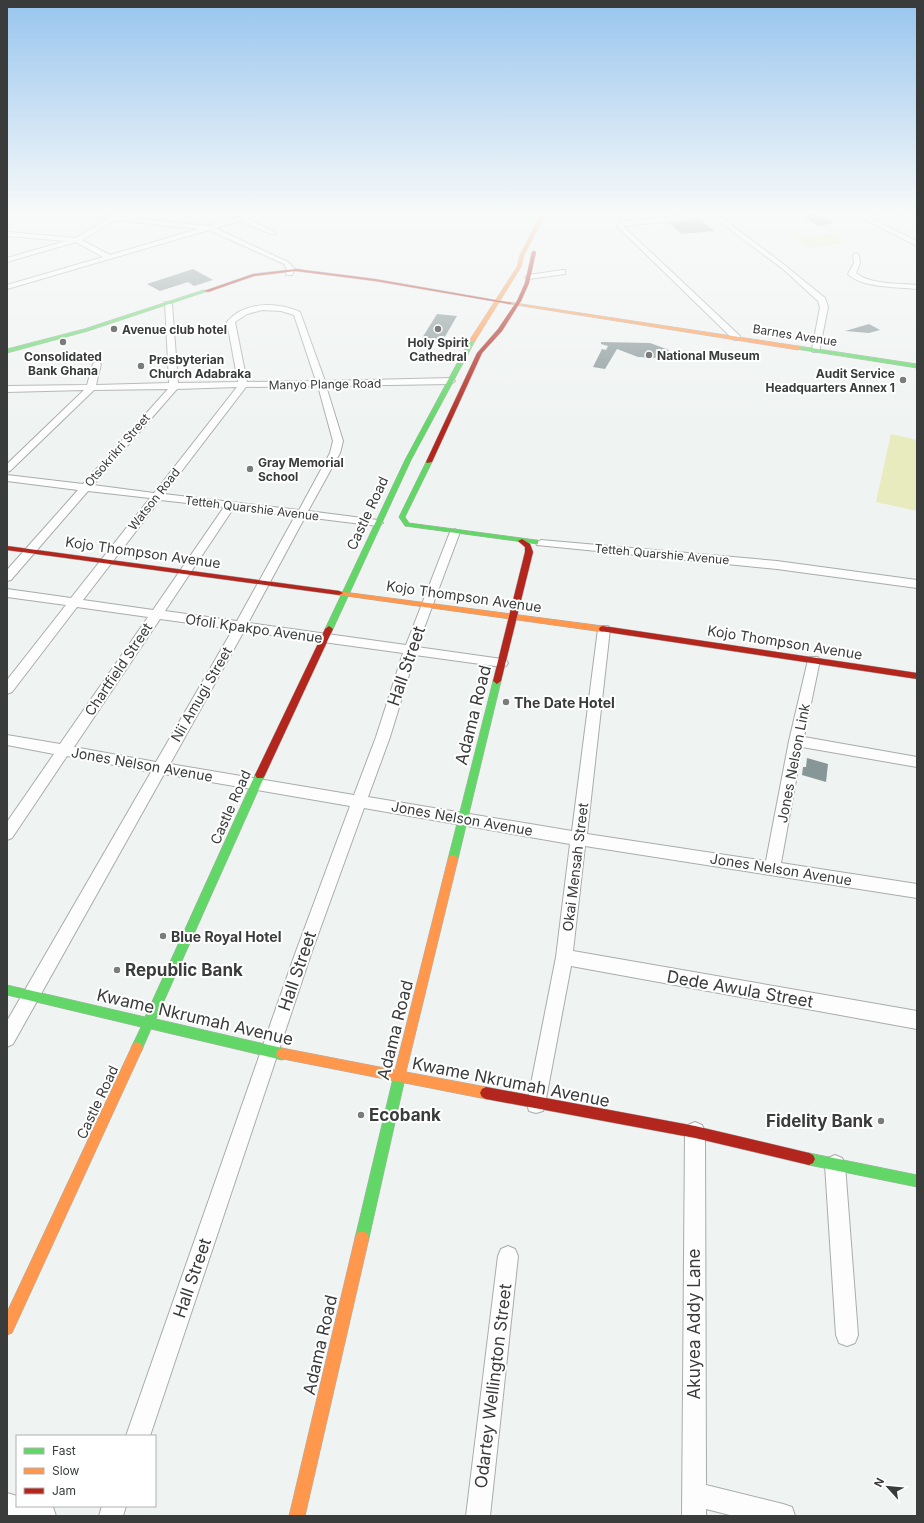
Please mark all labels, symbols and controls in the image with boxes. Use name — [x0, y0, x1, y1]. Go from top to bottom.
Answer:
street label: Barnes Avenue — [752, 321, 838, 349]
place label: Avenue club hotel — [122, 322, 227, 337]
marker: Avenue club hotel — [109, 324, 119, 334]
marker: Holy Spirit Cathedral — [433, 324, 443, 334]
place label: Holy Spirit Cathedral — [407, 335, 469, 364]
marker: Consolidated Bank Ghana — [58, 337, 68, 347]
place label: National Museum — [657, 348, 760, 363]
place label: Consolidated Bank Ghana — [24, 349, 102, 378]
marker: National Museum — [644, 350, 654, 360]
place label: Presbyterian Church Adabraka — [149, 352, 251, 381]
marker: Presbyterian Church Adabraka — [136, 361, 146, 371]
place label: Audit Service Headquarters Annex 1 — [765, 366, 895, 395]
marker: Audit Service Headquarters Annex 1 — [898, 375, 908, 385]
street label: Manyo Plange Road — [269, 376, 381, 392]
street label: Otsokrikri Street — [81, 410, 153, 490]
place label: Gray Memorial School — [258, 455, 344, 484]
marker: Gray Memorial School — [245, 464, 255, 474]
street label: Watson Road — [125, 465, 183, 533]
street label: Castle Road — [343, 473, 391, 553]
street label: Tetteh Quarshie Avenue — [184, 492, 320, 524]
street label: Kojo Thompson Avenue — [64, 533, 222, 571]
street label: Tetteh Quarshie Avenue — [594, 541, 730, 567]
street label: Kojo Thompson Avenue — [385, 577, 543, 615]
street label: Ofoli Kpakpo Avenue — [184, 610, 324, 646]
street label: Chartfield Street — [81, 619, 156, 719]
street label: Kojo Thompson Avenue — [706, 621, 864, 663]
street label: Hall Street — [383, 623, 429, 709]
street label: Nii Amugi Street — [167, 643, 235, 745]
street label: Adama Road — [451, 663, 495, 767]
place label: The Date Hotel — [514, 694, 615, 711]
marker: The Date Hotel — [501, 697, 511, 707]
street label: Jones Nelson Link — [773, 701, 813, 824]
street label: Jones Nelson Avenue — [70, 743, 214, 785]
street label: Castle Road — [206, 767, 254, 847]
street label: Jones Nelson Avenue — [390, 797, 534, 839]
street label: Okai Mensah Street — [559, 801, 591, 932]
street label: Jones Nelson Avenue — [709, 849, 853, 889]
place label: Blue Royal Hotel — [171, 928, 281, 945]
street label: Hall Street — [274, 928, 320, 1014]
marker: Blue Royal Hotel — [158, 931, 168, 941]
place label: Republic Bank — [125, 960, 243, 980]
marker: Republic Bank — [112, 965, 122, 975]
street label: Dede Awula Street — [665, 966, 815, 1012]
street label: Adama Road — [373, 978, 417, 1082]
street label: Kwame Nkrumah Avenue — [95, 985, 295, 1049]
street label: Kwame Nkrumah Avenue — [410, 1053, 612, 1111]
street label: Castle Road — [73, 1062, 121, 1142]
place label: Ecobank — [369, 1105, 441, 1125]
marker: Ecobank — [356, 1110, 366, 1120]
place label: Fidelity Bank — [766, 1111, 873, 1131]
marker: Fidelity Bank — [876, 1116, 886, 1126]
street label: Hall Street — [169, 1235, 215, 1321]
street label: Akuyea Addy Lane — [684, 1249, 704, 1399]
street label: Odartey Wellington Street — [471, 1282, 516, 1489]
street label: Adama Road — [299, 1293, 341, 1397]
legend — [16, 1435, 156, 1507]
text: Fast — [52, 1443, 76, 1458]
text: Slow — [52, 1463, 80, 1478]
north arrow — [868, 1467, 908, 1507]
text: N — [871, 1476, 887, 1489]
text: Jam — [52, 1483, 76, 1498]

